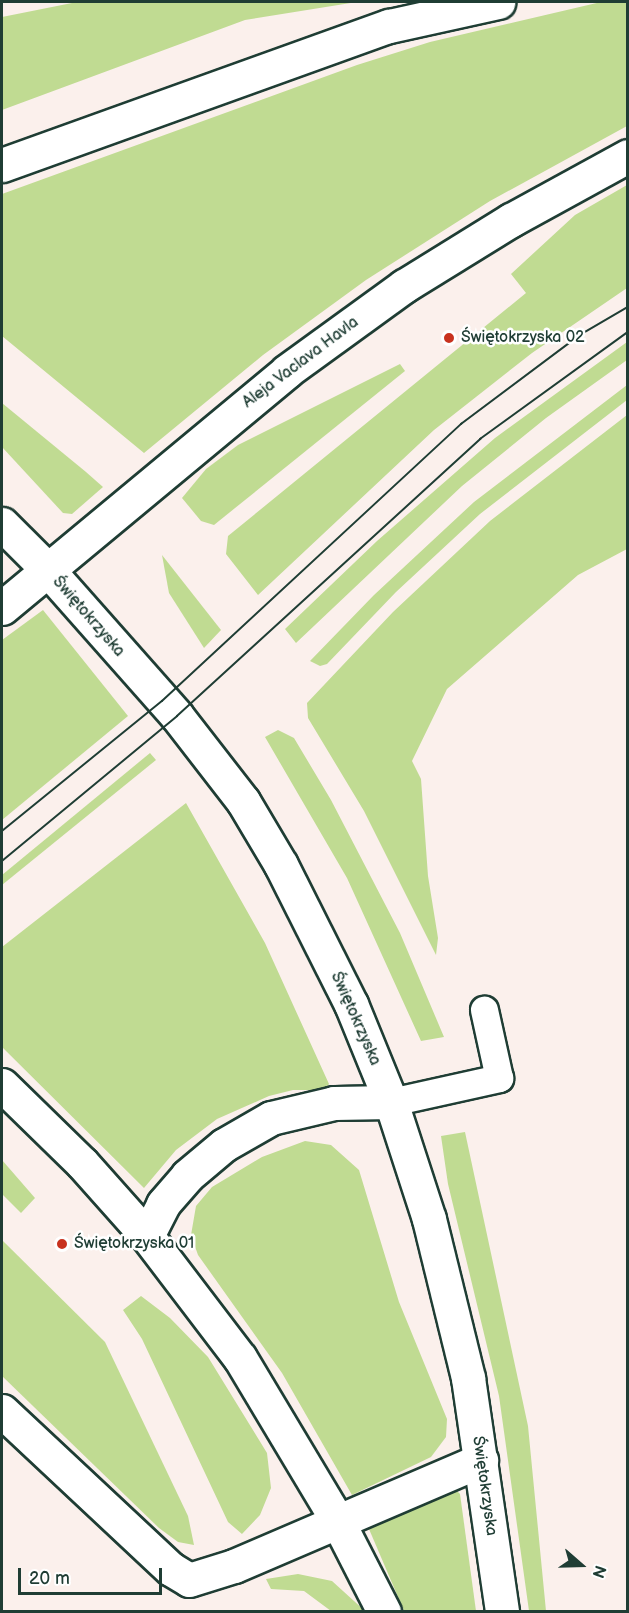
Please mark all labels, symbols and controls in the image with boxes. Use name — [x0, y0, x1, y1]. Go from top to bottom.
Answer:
street label: Aleja Vaclava Havla — [239, 313, 363, 413]
place label: Świętokrzyska 02 — [461, 328, 584, 348]
marker: Świętokrzyska 02 — [442, 331, 456, 345]
street label: Świętokrzyska — [48, 573, 128, 661]
street label: Świętokrzyska — [326, 969, 384, 1069]
place label: Świętokrzyska 01 — [74, 1234, 194, 1254]
marker: Świętokrzyska 01 — [55, 1237, 69, 1251]
street label: Świętokrzyska — [468, 1435, 500, 1537]
north arrow — [551, 1535, 611, 1595]
scale bar — [21, 1556, 165, 1594]
text: N — [587, 1562, 609, 1580]
text: 20 m — [29, 1568, 70, 1589]

